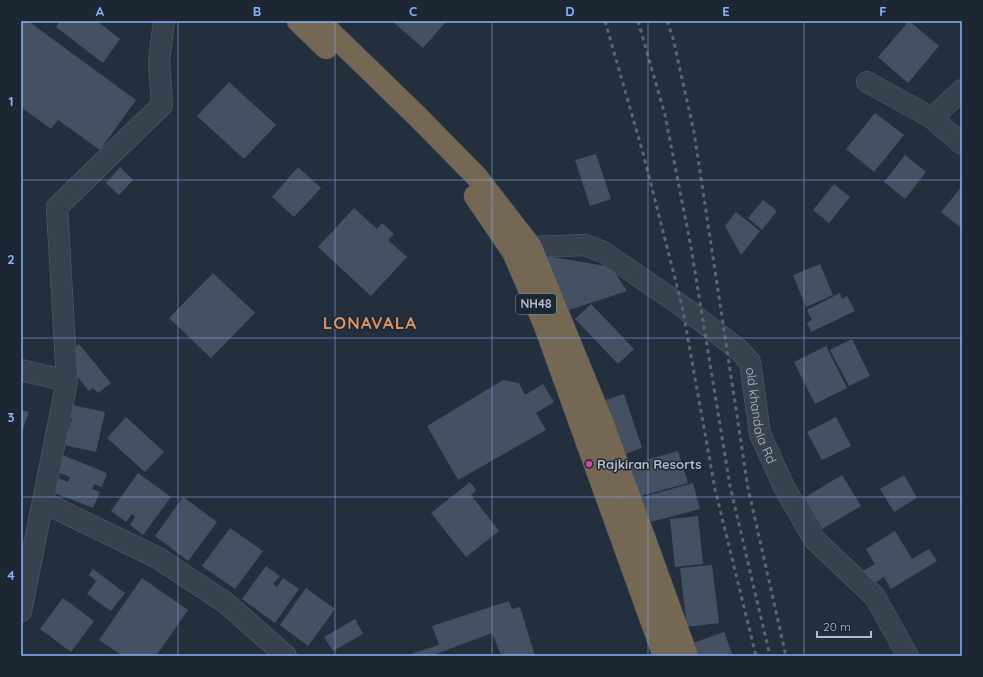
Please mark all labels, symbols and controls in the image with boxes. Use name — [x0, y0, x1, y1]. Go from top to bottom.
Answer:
text: A — [96, 3, 105, 19]
text: B — [253, 3, 261, 19]
text: C — [409, 3, 417, 19]
text: D — [565, 3, 575, 19]
text: E — [722, 3, 730, 19]
text: F — [879, 3, 887, 19]
text: 1 — [8, 93, 14, 109]
text: 2 — [7, 251, 15, 267]
road number: NH48 — [516, 294, 556, 314]
district label: LONAVALA — [323, 312, 417, 333]
street label: old khandala Rd — [743, 366, 780, 466]
text: 3 — [8, 409, 15, 425]
place label: Rajkiran Resorts — [597, 456, 702, 472]
marker: Rajkiran Resorts — [584, 459, 594, 469]
text: 4 — [7, 567, 15, 583]
scale bar — [817, 613, 871, 639]
text: 20 m — [823, 619, 851, 634]

